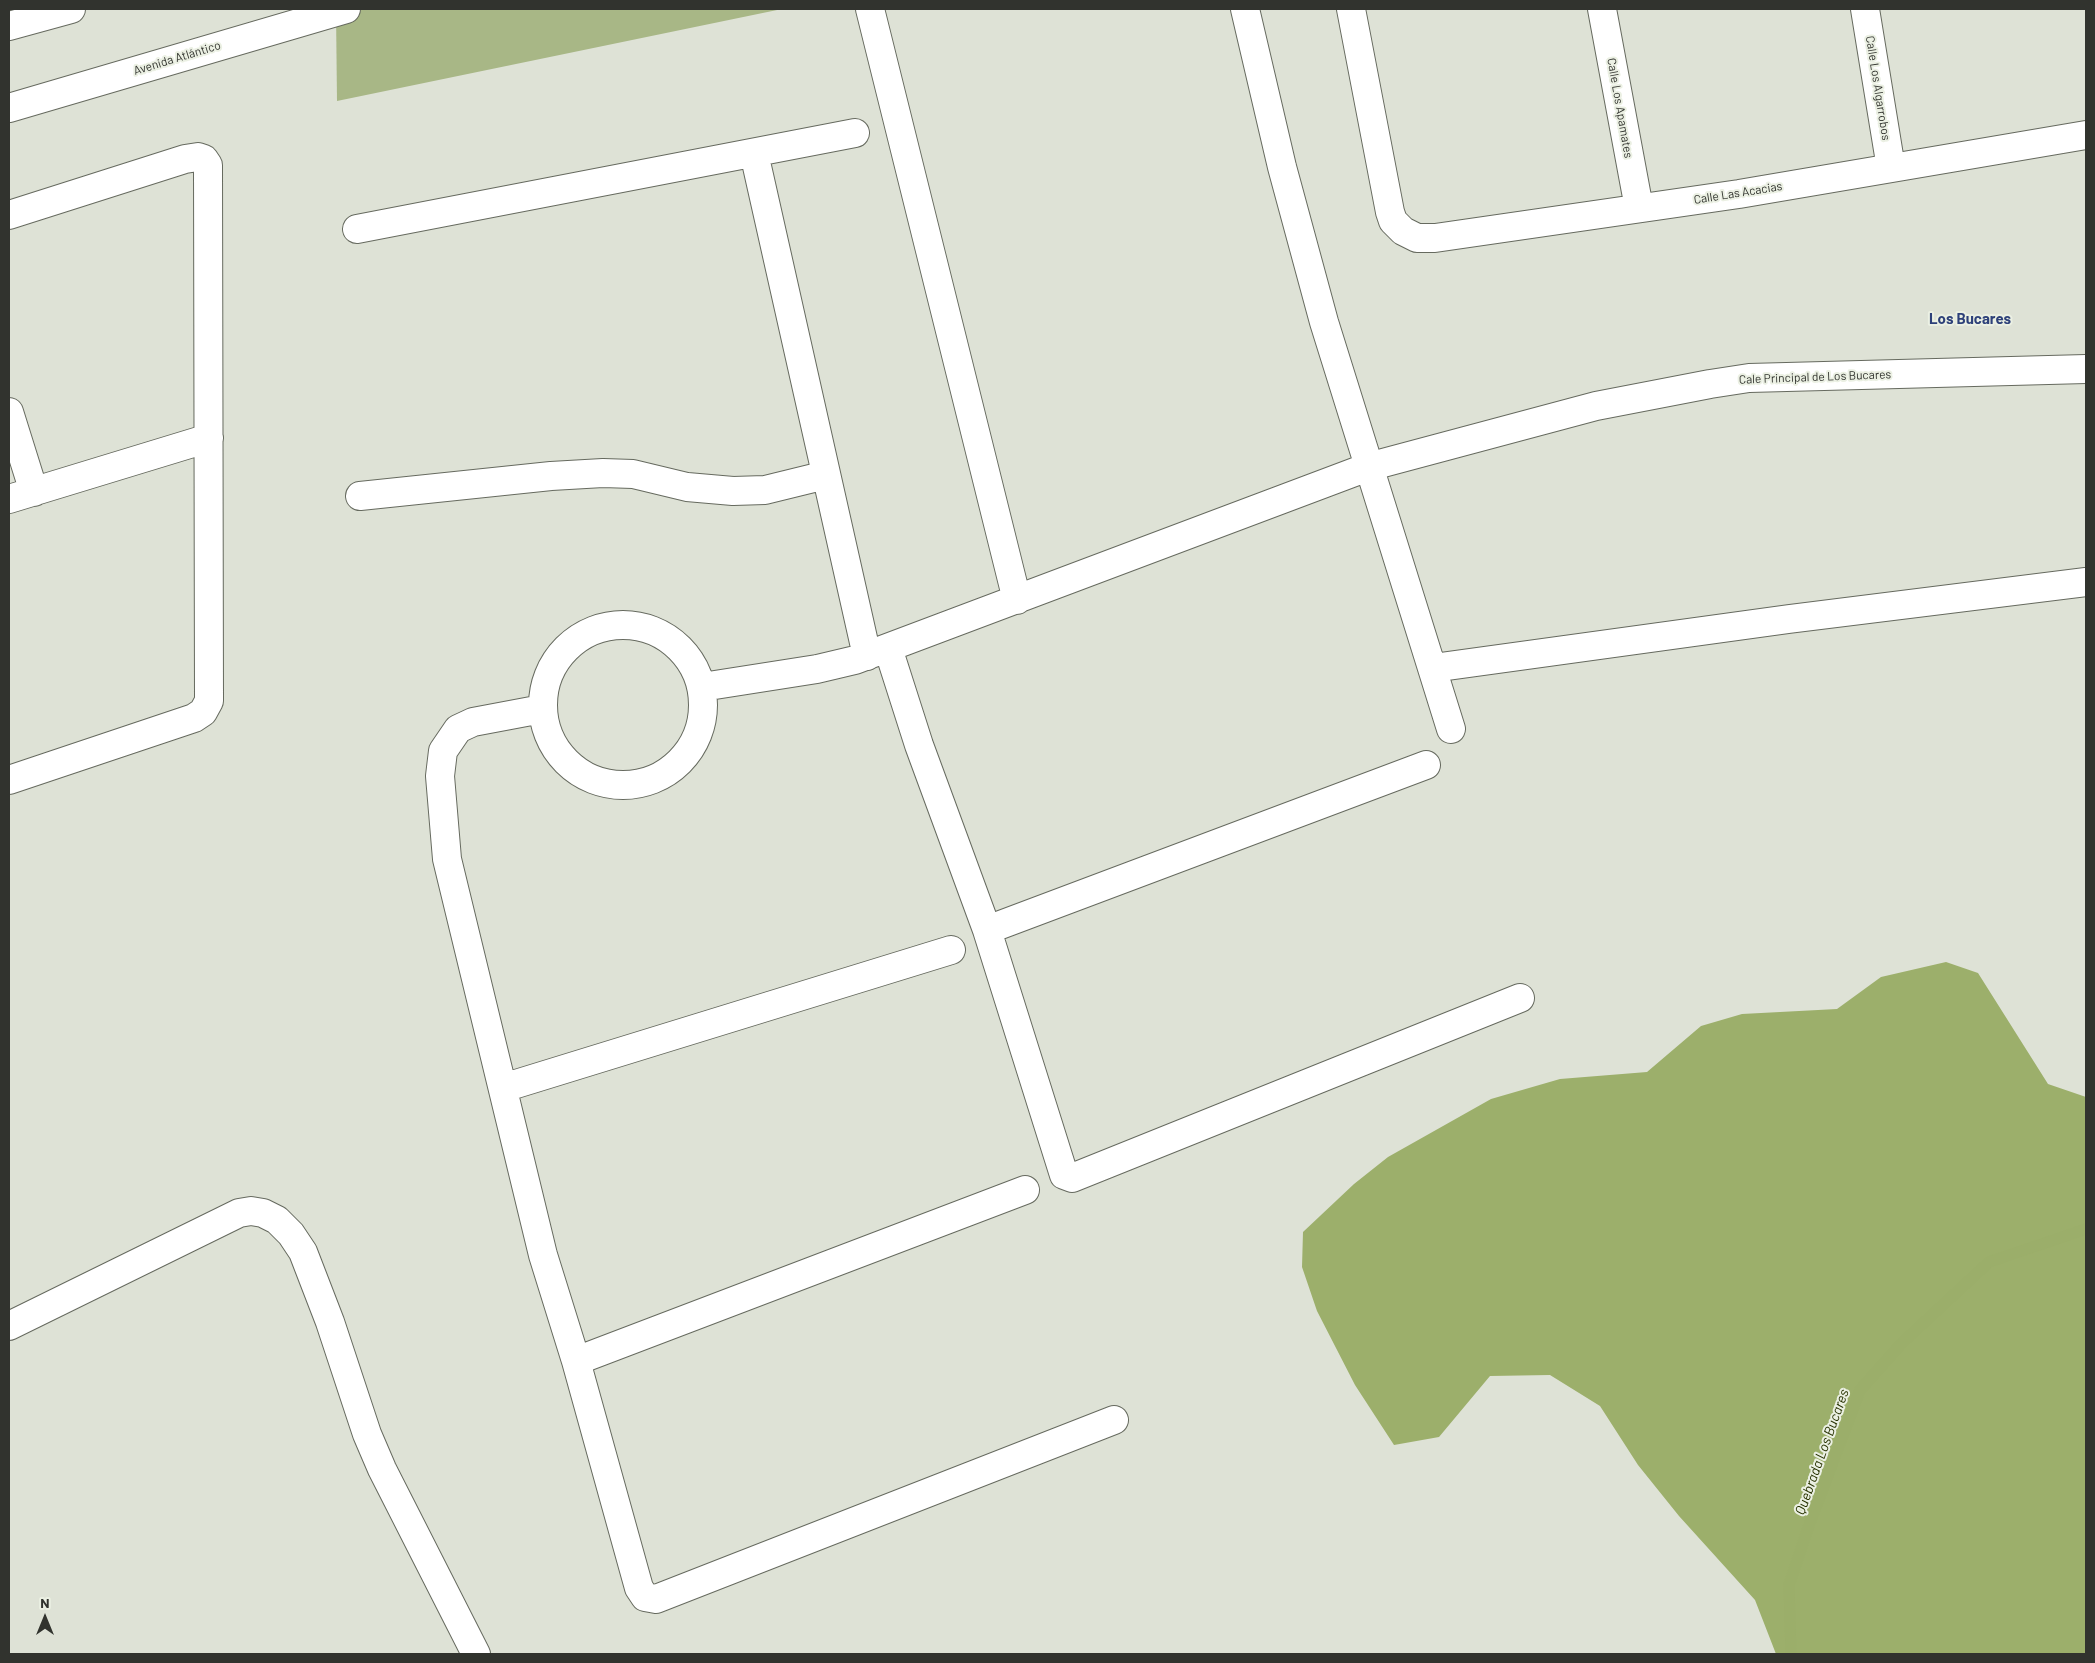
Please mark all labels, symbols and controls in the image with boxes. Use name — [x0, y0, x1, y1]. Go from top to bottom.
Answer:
street label: Calle Los Algarrobos — [1863, 35, 1893, 141]
street label: Avenida Atlántico — [132, 38, 222, 78]
street label: Calle Los Apamates — [1604, 57, 1636, 159]
street label: Calle Las Acacias — [1693, 179, 1783, 207]
district label: Los Bucares — [1929, 310, 2011, 328]
street label: Cale Principal de Los Bucares — [1739, 367, 1891, 387]
water label: Quebrada Los Bucares — [1791, 1387, 1853, 1517]
north arrow — [20, 1593, 70, 1643]
text: N — [40, 1594, 50, 1611]

